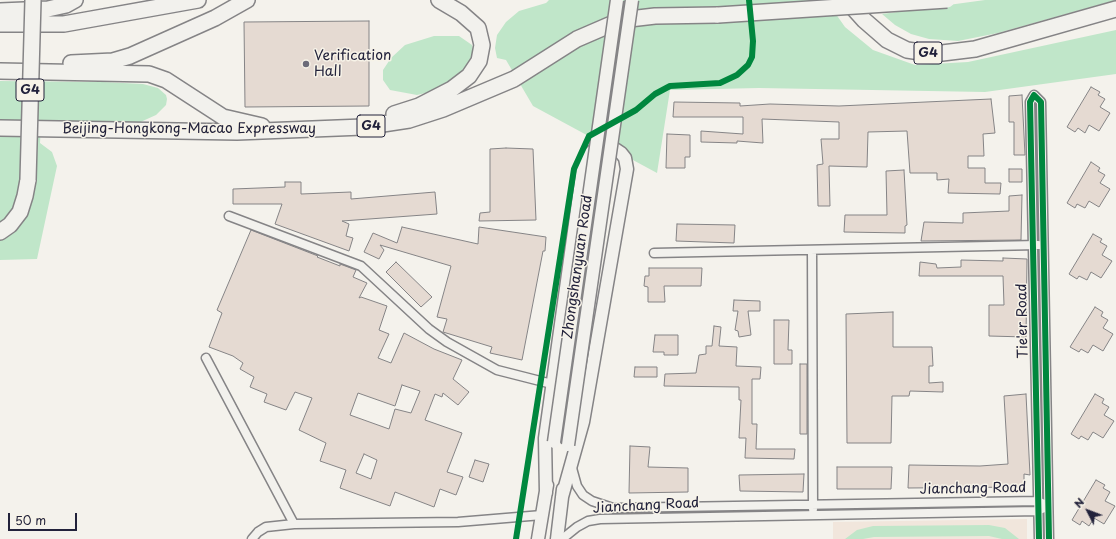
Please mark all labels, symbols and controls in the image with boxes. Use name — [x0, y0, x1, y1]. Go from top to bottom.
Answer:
road number: G4 — [914, 42, 942, 64]
place label: Verification Hall — [314, 48, 391, 80]
marker: Verification Hall — [301, 59, 311, 69]
road number: G4 — [16, 79, 44, 101]
road number: G4 — [357, 115, 385, 137]
street label: Beijing-Hongkong-Macao Expressway — [62, 121, 316, 137]
street label: Zhongshanyuan Road — [560, 194, 596, 340]
street label: Tie'er Road — [1014, 283, 1032, 359]
street label: Jianchang Road — [920, 480, 1026, 498]
north arrow — [1068, 491, 1108, 531]
text: N — [1069, 494, 1088, 512]
street label: Jianchang Road — [592, 495, 700, 517]
scale bar — [10, 505, 79, 531]
text: 50 m — [15, 511, 46, 529]

